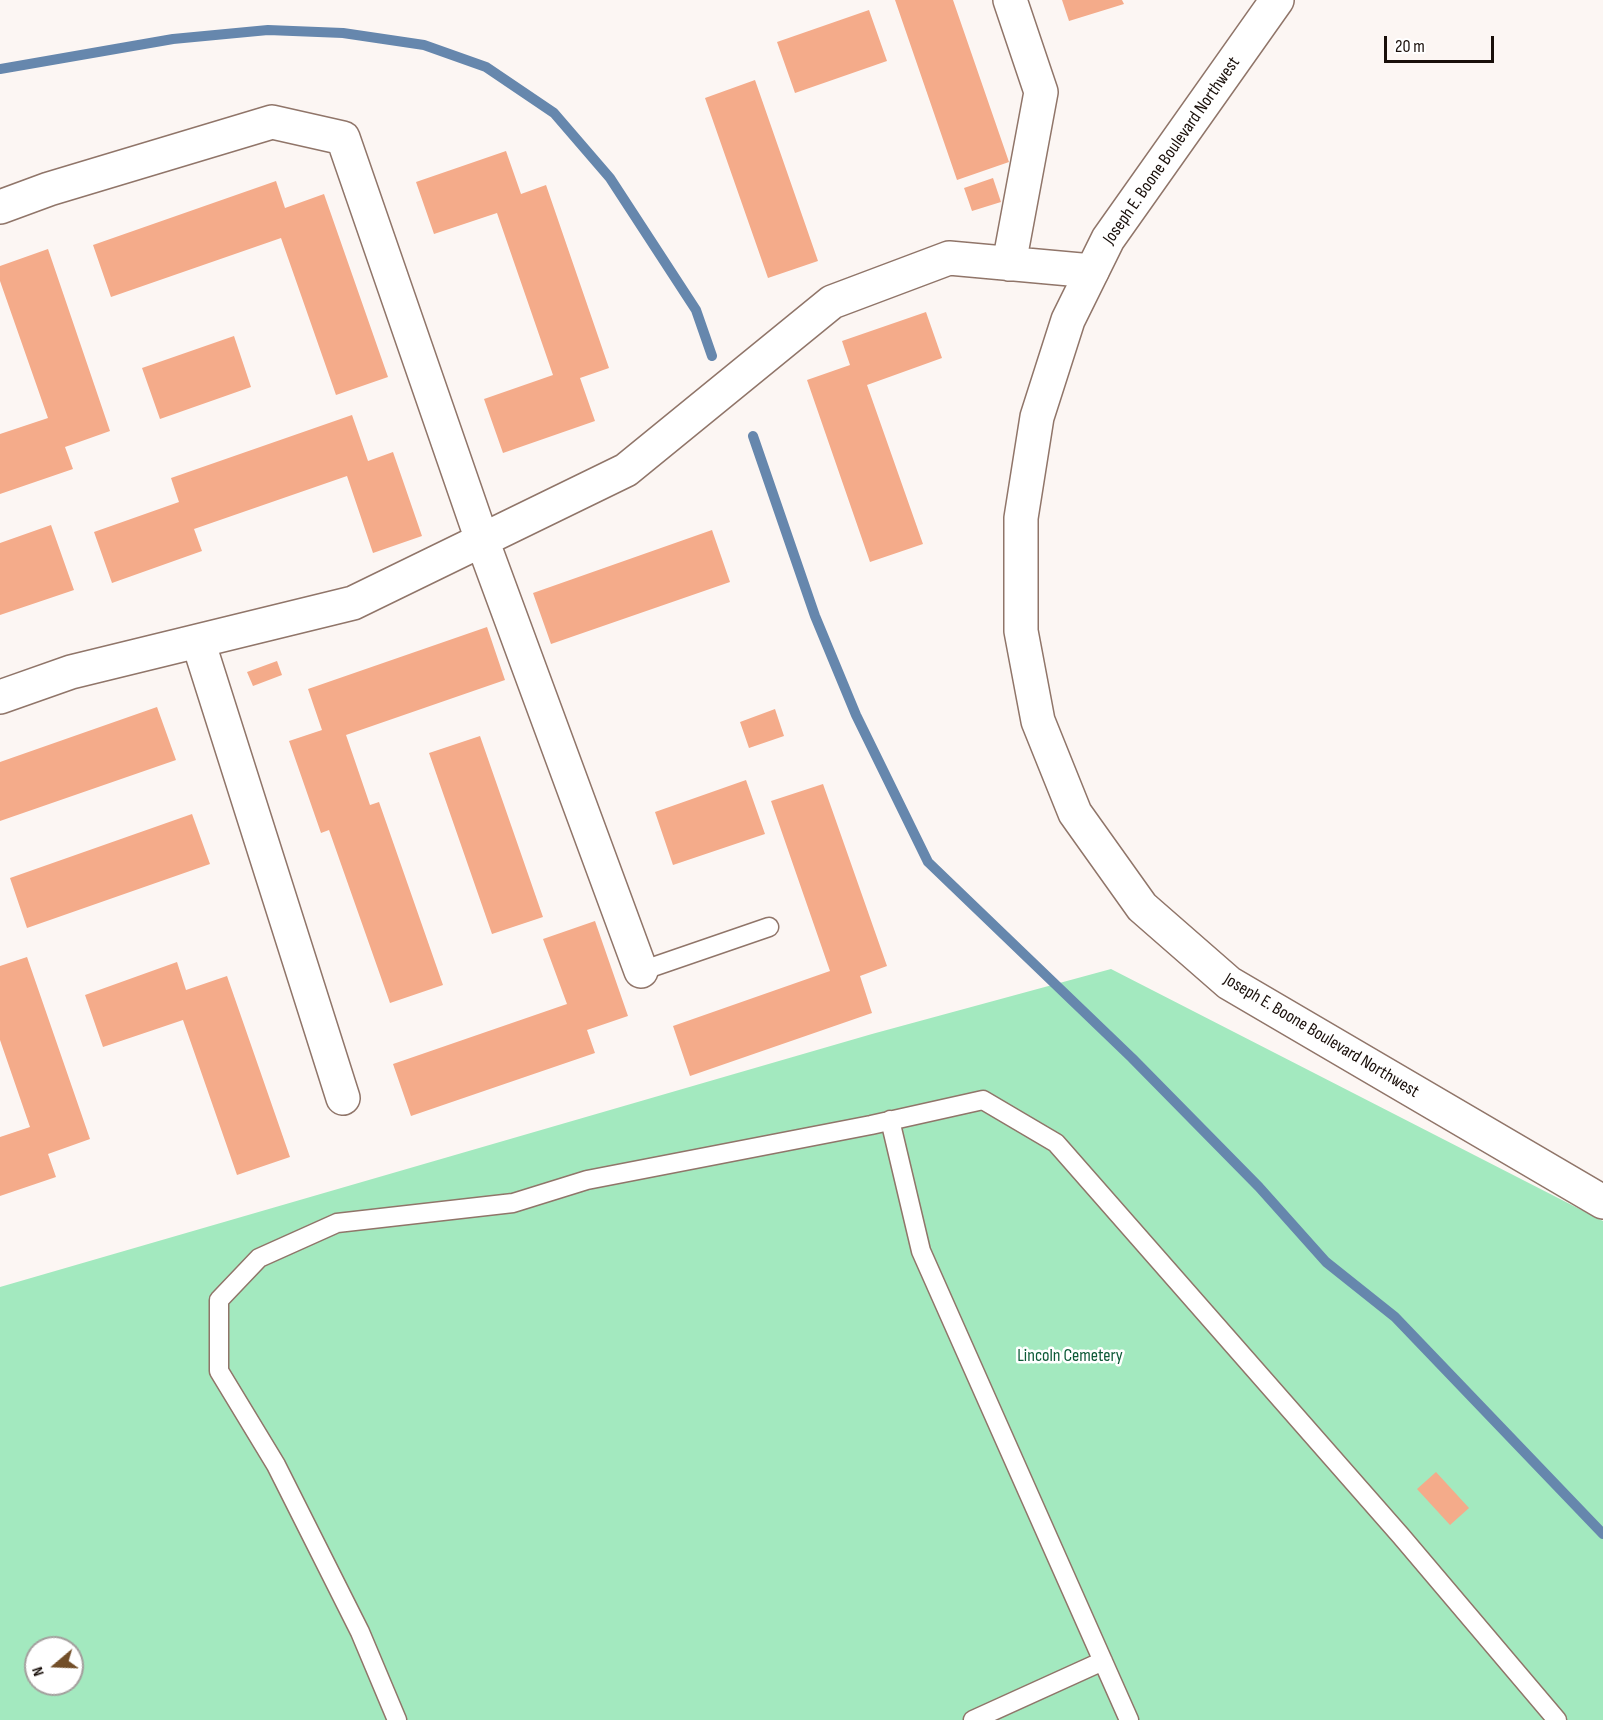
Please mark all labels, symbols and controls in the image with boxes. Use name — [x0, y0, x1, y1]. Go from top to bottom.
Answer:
scale bar — [1387, 24, 1496, 62]
text: 20 m — [1395, 36, 1425, 57]
street label: Joseph E. Boone Boulevard Northwest — [1099, 53, 1245, 249]
street label: Joseph E. Boone Boulevard Northwest — [1219, 969, 1423, 1103]
park label: Lincoln Cemetery — [1017, 1345, 1123, 1367]
north arrow — [24, 1636, 84, 1696]
text: N — [28, 1664, 49, 1679]

